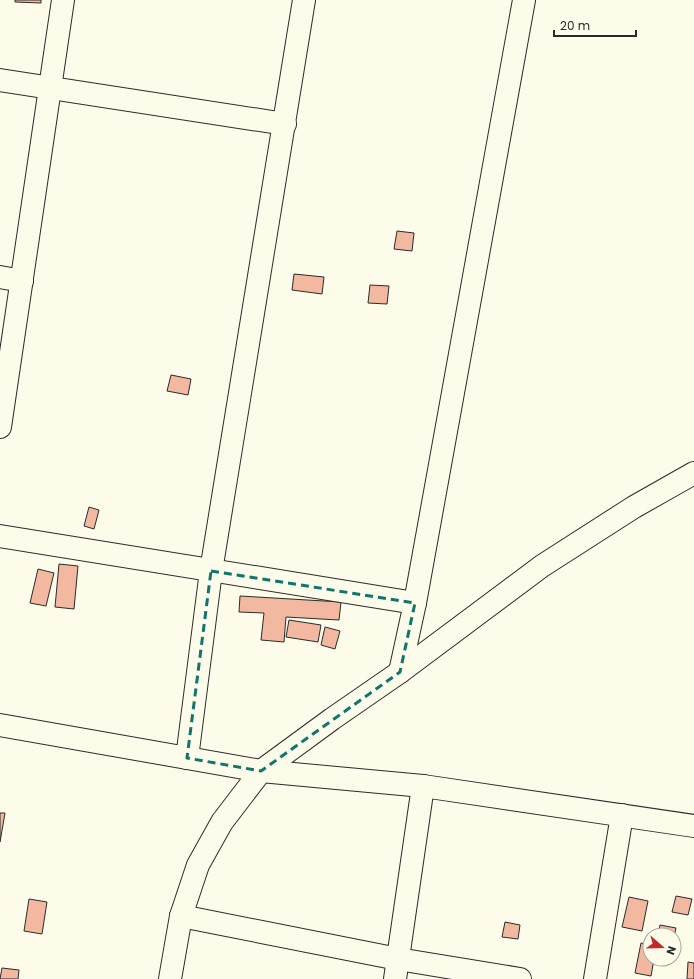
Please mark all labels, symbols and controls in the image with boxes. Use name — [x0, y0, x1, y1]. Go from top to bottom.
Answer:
scale bar — [554, 12, 636, 38]
text: 20 m — [560, 17, 590, 34]
north arrow — [642, 927, 682, 967]
text: N — [662, 944, 680, 957]

